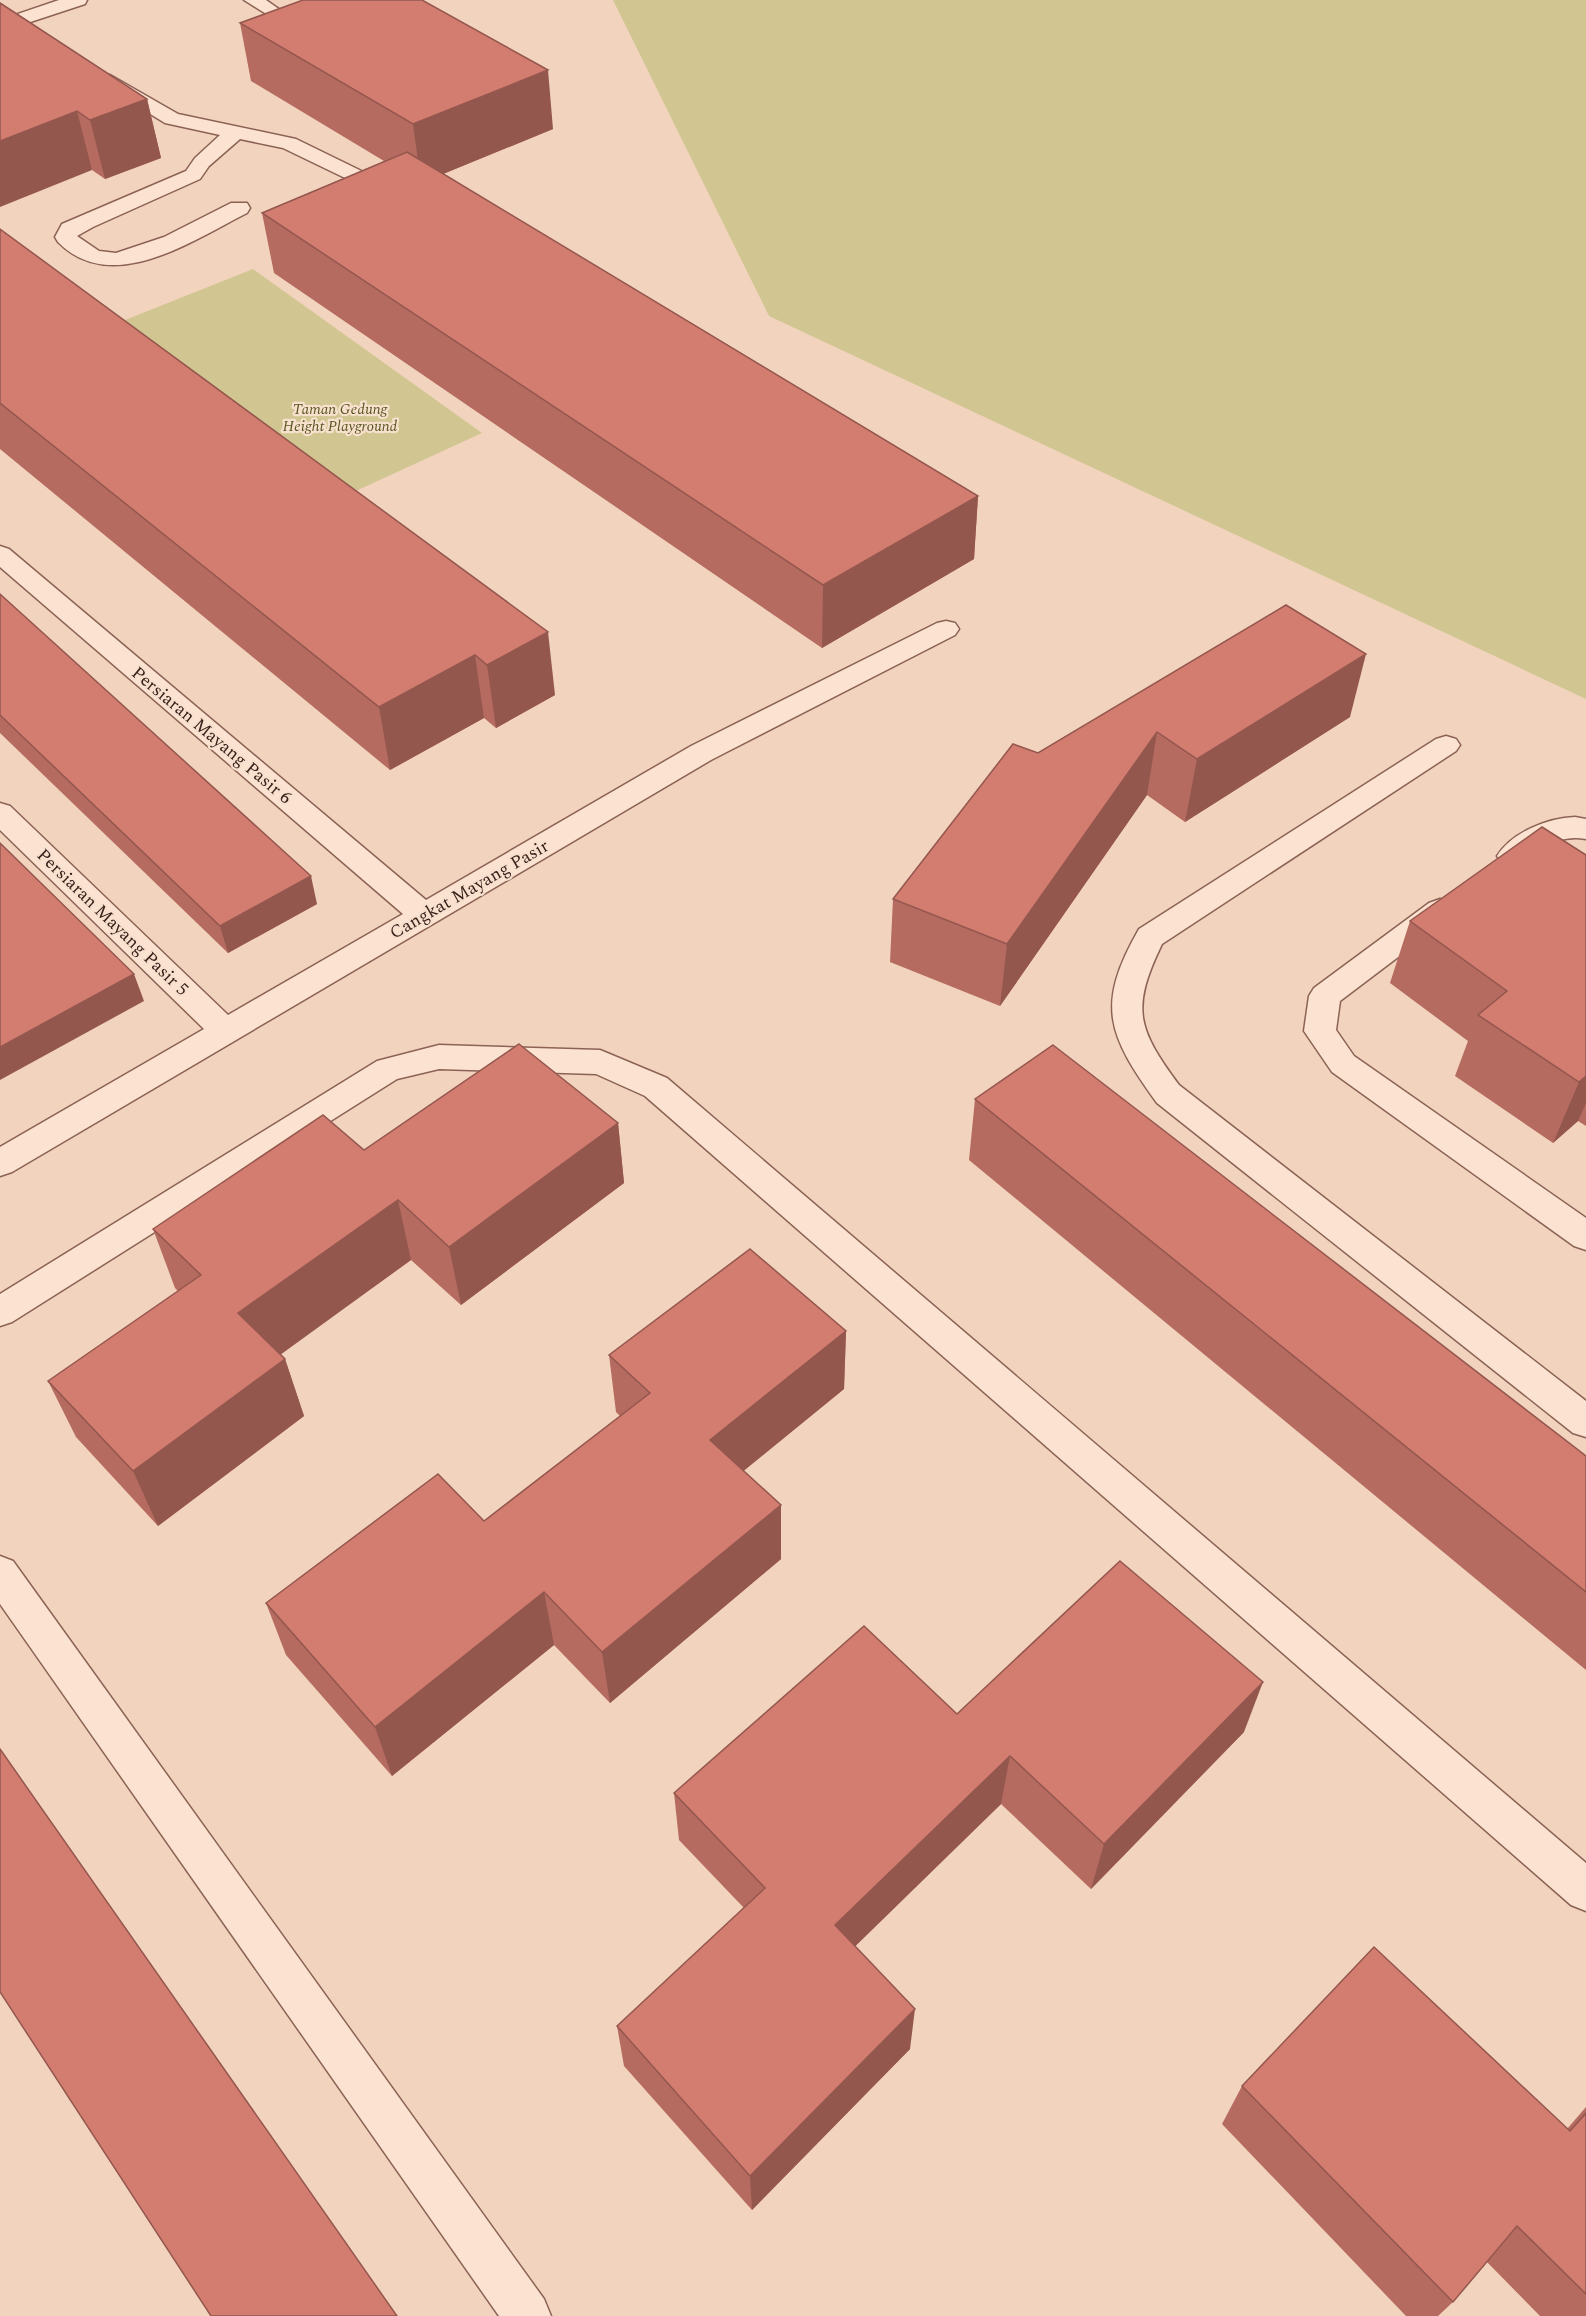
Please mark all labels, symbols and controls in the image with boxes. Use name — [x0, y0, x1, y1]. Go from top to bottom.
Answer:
park label: Taman Gedung Height Playground — [283, 398, 398, 438]
street label: Persiaran Mayang Pasir 6 — [125, 660, 298, 811]
street label: Cangkat Mayang Pasir — [385, 833, 554, 946]
street label: Persiaran Mayang Pasir 5 — [30, 842, 195, 1002]

